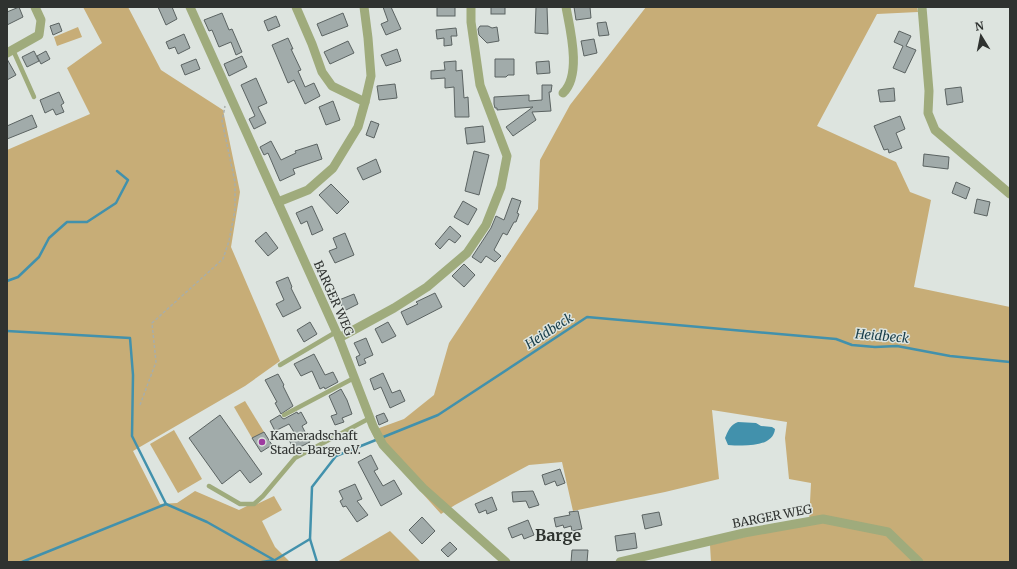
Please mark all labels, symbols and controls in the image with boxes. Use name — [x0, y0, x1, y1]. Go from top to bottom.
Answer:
north arrow — [961, 16, 1001, 56]
text: N — [974, 18, 985, 34]
street label: BARGER WEG — [311, 258, 357, 338]
water label: Heidbeck — [521, 309, 576, 353]
water label: Heidbeck — [853, 325, 910, 347]
place label: Kameradschaft Stade-Barge e.V. — [270, 428, 361, 457]
marker: Kameradschaft Stade-Barge e.V. — [257, 437, 267, 447]
street label: BARGER WEG — [731, 501, 813, 531]
district label: Barge — [535, 525, 581, 545]

